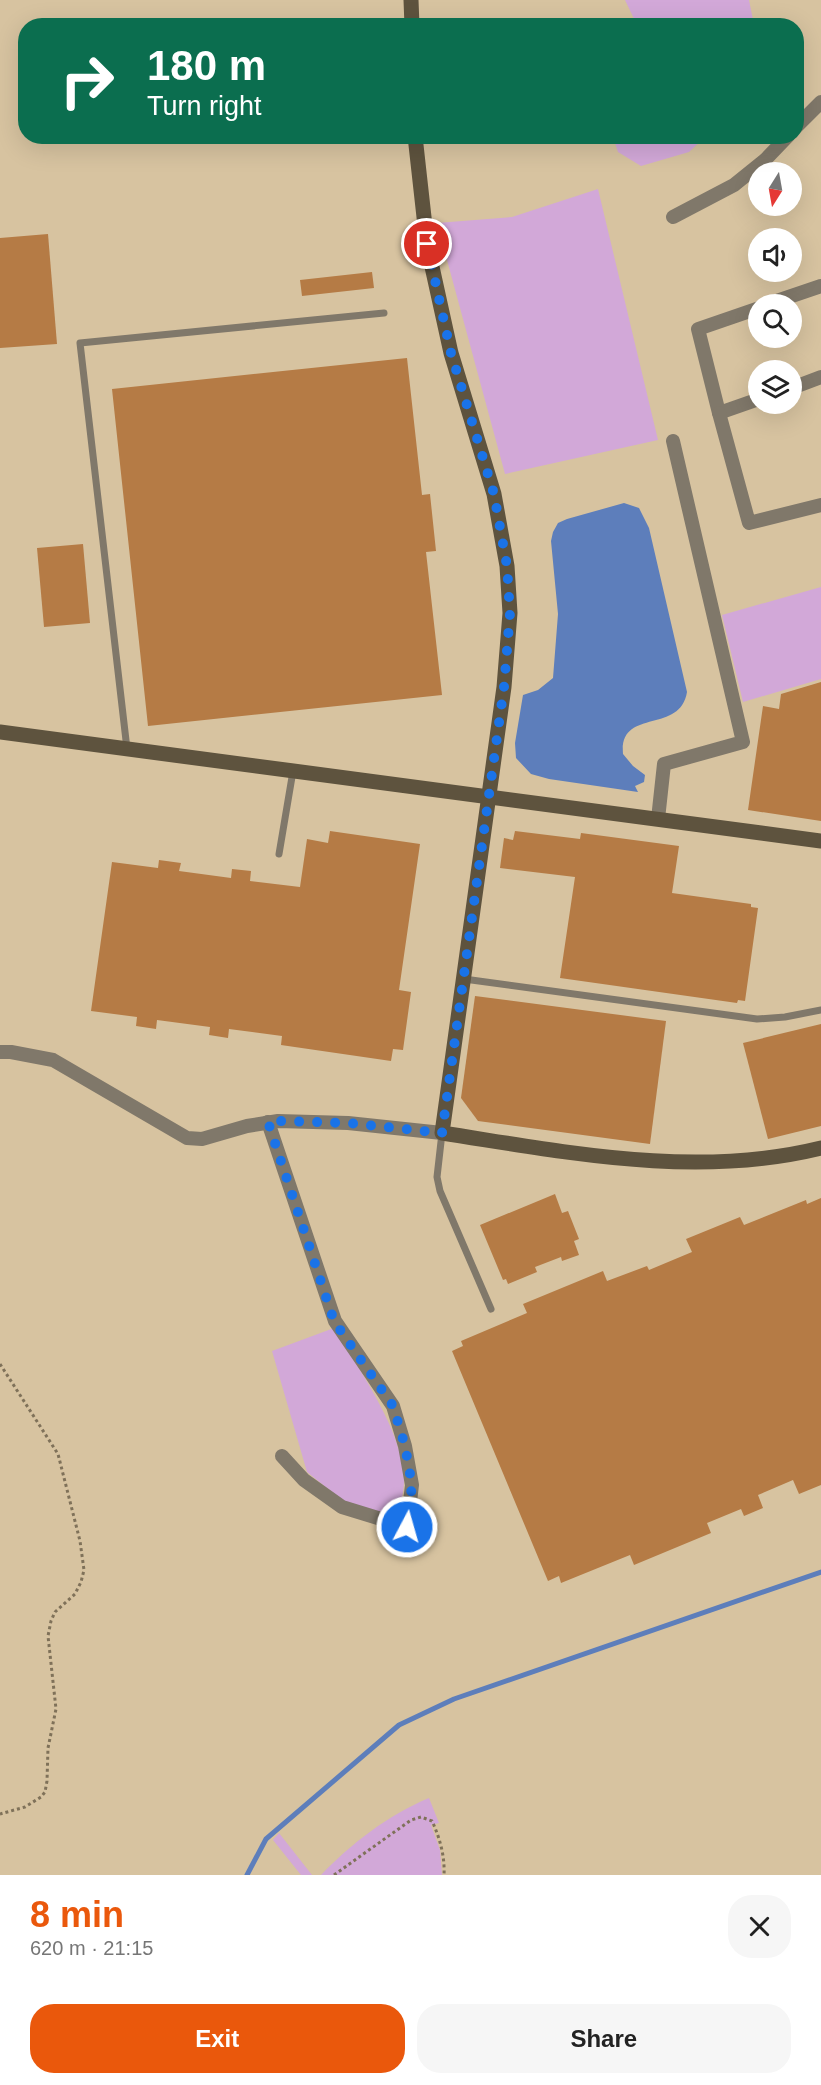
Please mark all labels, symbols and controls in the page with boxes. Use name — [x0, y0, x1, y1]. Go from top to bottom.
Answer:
icon: right — [48, 42, 126, 120]
text: 180 m — [147, 42, 266, 89]
text: Turn right — [147, 91, 262, 121]
north arrow — [748, 162, 802, 216]
map controls — [748, 162, 802, 414]
pin — [401, 218, 452, 269]
icon: arrive — [410, 227, 443, 260]
button: sound — [748, 228, 802, 282]
button: search — [748, 294, 802, 348]
button: layers — [748, 360, 802, 414]
position arrow — [375, 1495, 439, 1559]
text: 8 min — [30, 1894, 124, 1935]
button: close — [728, 1895, 791, 1958]
text: 620 m · 21:15 — [30, 1937, 153, 1959]
button: Exit — [30, 2004, 405, 2073]
button: Share — [417, 2004, 791, 2073]

